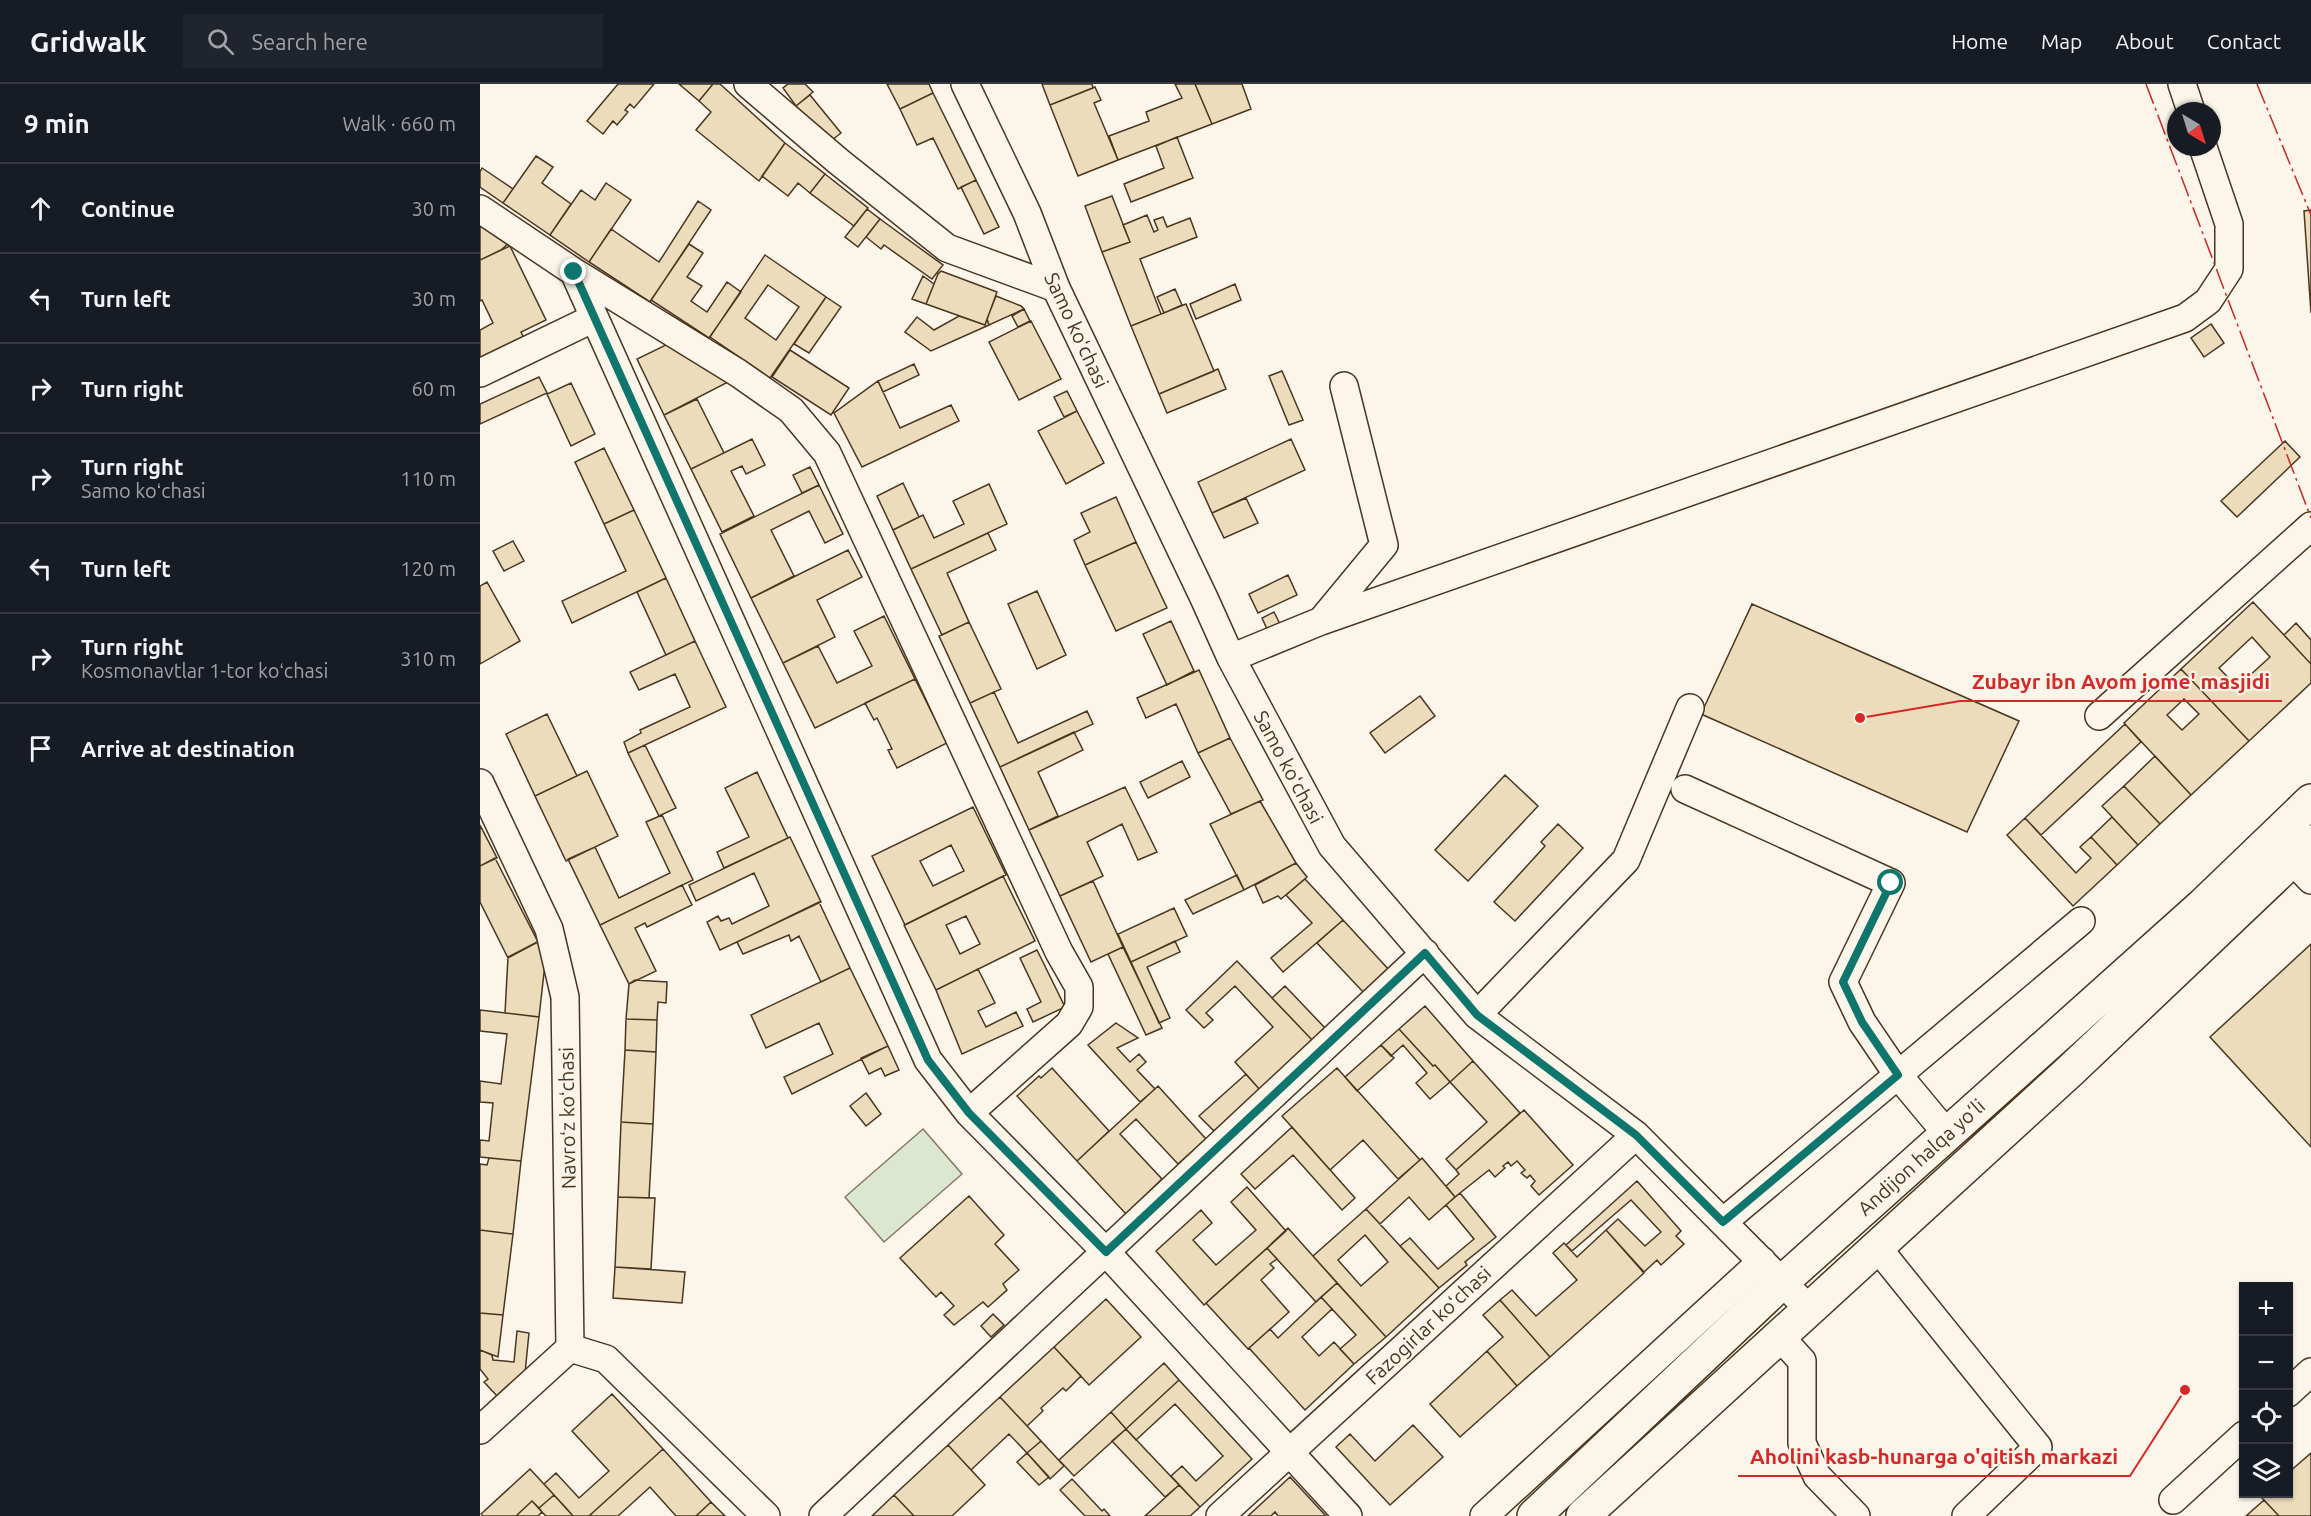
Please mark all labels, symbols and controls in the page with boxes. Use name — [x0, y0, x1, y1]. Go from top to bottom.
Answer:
search box — [183, 14, 603, 68]
icon: search — [204, 25, 237, 58]
text: Gridwalk — [30, 26, 147, 57]
text: Search here — [252, 29, 368, 54]
text: Home — [1951, 29, 2008, 53]
text: Map — [2041, 29, 2082, 53]
text: About — [2115, 29, 2174, 53]
text: Contact — [2207, 29, 2281, 53]
north arrow — [2167, 102, 2221, 156]
text: 9 min — [24, 109, 90, 138]
text: Walk · 660 m — [343, 112, 456, 135]
icon: ahead — [24, 192, 57, 225]
text: Continue — [81, 196, 175, 221]
text: 30 m — [412, 197, 456, 220]
route end — [560, 258, 586, 284]
street label: Samo koʻchasi — [1040, 269, 1114, 391]
icon: left — [24, 282, 57, 315]
text: Turn left — [81, 286, 171, 311]
text: 30 m — [412, 287, 456, 310]
icon: right — [24, 372, 57, 405]
text: Turn right — [81, 376, 183, 401]
text: 60 m — [412, 377, 456, 400]
text: Turn right — [81, 454, 183, 479]
icon: right — [24, 462, 57, 495]
text: 110 m — [400, 467, 456, 490]
text: Samo koʻchasi — [81, 479, 206, 502]
icon: left — [24, 552, 57, 585]
text: Turn left — [81, 556, 171, 581]
text: 120 m — [400, 557, 456, 580]
text: Turn right — [81, 634, 183, 659]
icon: right — [24, 642, 57, 675]
text: 310 m — [400, 647, 456, 670]
text: Kosmonavtlar 1-tor koʻchasi — [81, 659, 328, 682]
callout: Zubayr ibn Avom jome' masjidi — [1960, 662, 2282, 701]
text: Zubayr ibn Avom jome' masjidi — [1972, 669, 2270, 693]
street label: Samo koʻchasi — [1250, 707, 1328, 827]
icon: arrive — [24, 732, 57, 765]
text: Arrive at destination — [81, 736, 295, 761]
route start — [1877, 869, 1903, 895]
street label: Navroʻz koʻchasi — [554, 1047, 580, 1189]
street label: Andijon halqa yo‘li — [1853, 1094, 1989, 1220]
street label: Fazogirlar koʻchasi — [1361, 1261, 1495, 1389]
map controls — [2239, 1282, 2293, 1498]
button: + — [2239, 1282, 2293, 1336]
button: − — [2239, 1336, 2293, 1390]
button: locate — [2239, 1390, 2293, 1444]
callout: Aholini kasb-hunarga o'qitish markazi — [1738, 1437, 2130, 1476]
text: Aholini kasb-hunarga o'qitish markazi — [1750, 1444, 2118, 1468]
button: layers — [2239, 1444, 2293, 1498]

